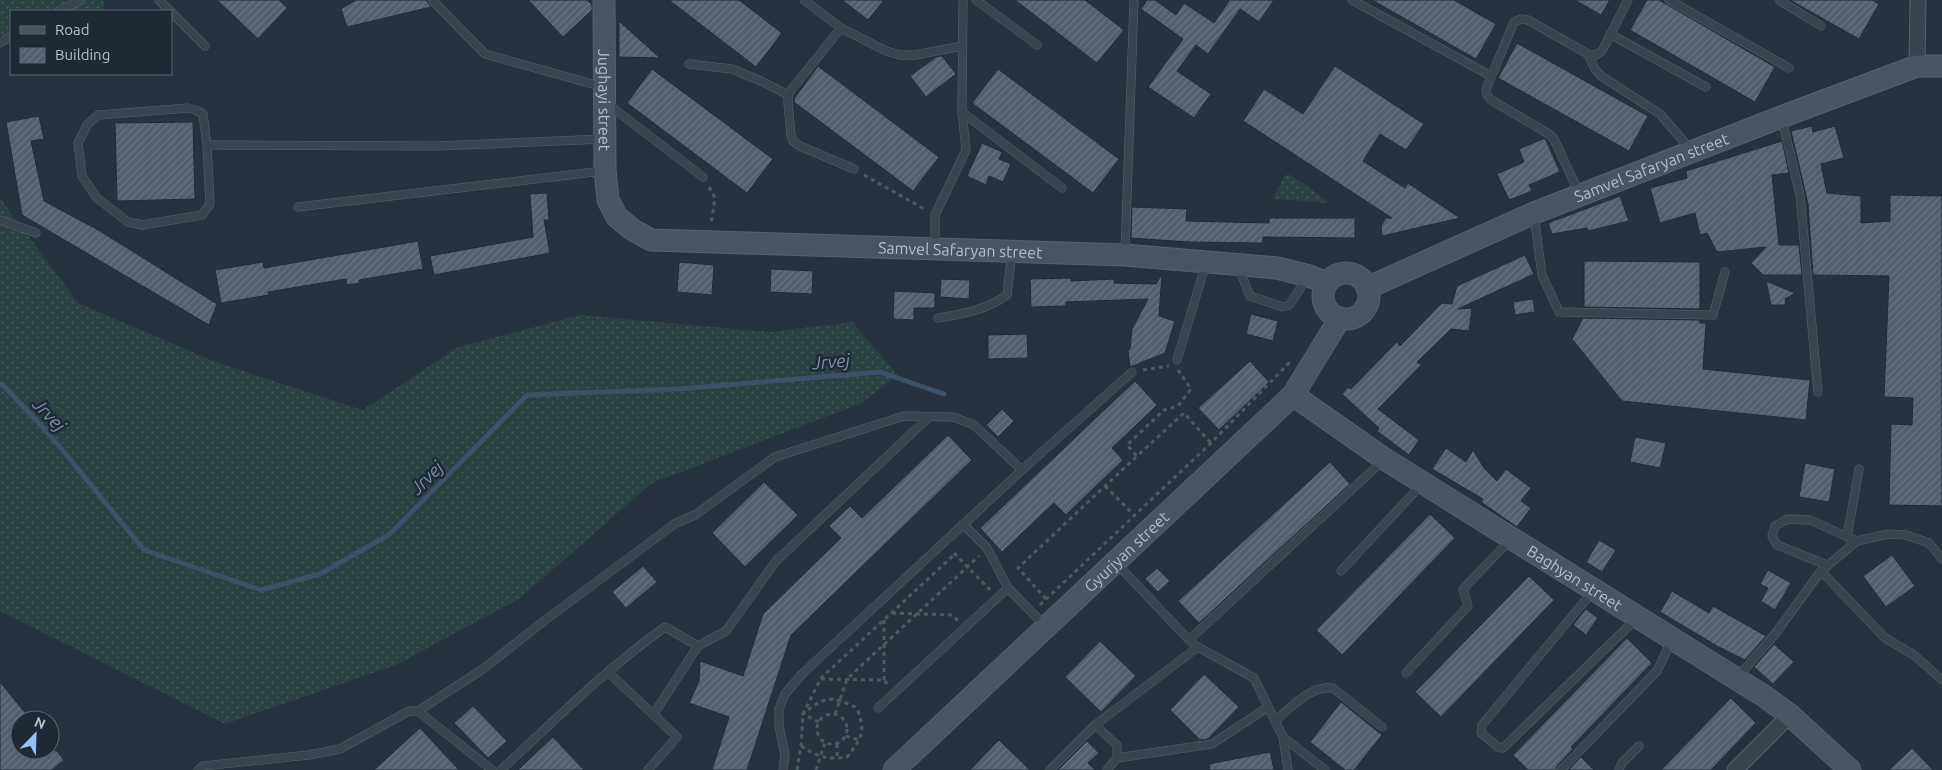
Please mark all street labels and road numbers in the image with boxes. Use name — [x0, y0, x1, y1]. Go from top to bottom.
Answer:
street label: Jughayi street — [595, 49, 614, 152]
street label: Samvel Safaryan street — [1572, 129, 1732, 206]
street label: Samvel Safaryan street — [878, 238, 1043, 261]
street label: Gyurjyan street — [1080, 507, 1173, 596]
street label: Baghyan street — [1524, 541, 1626, 615]

